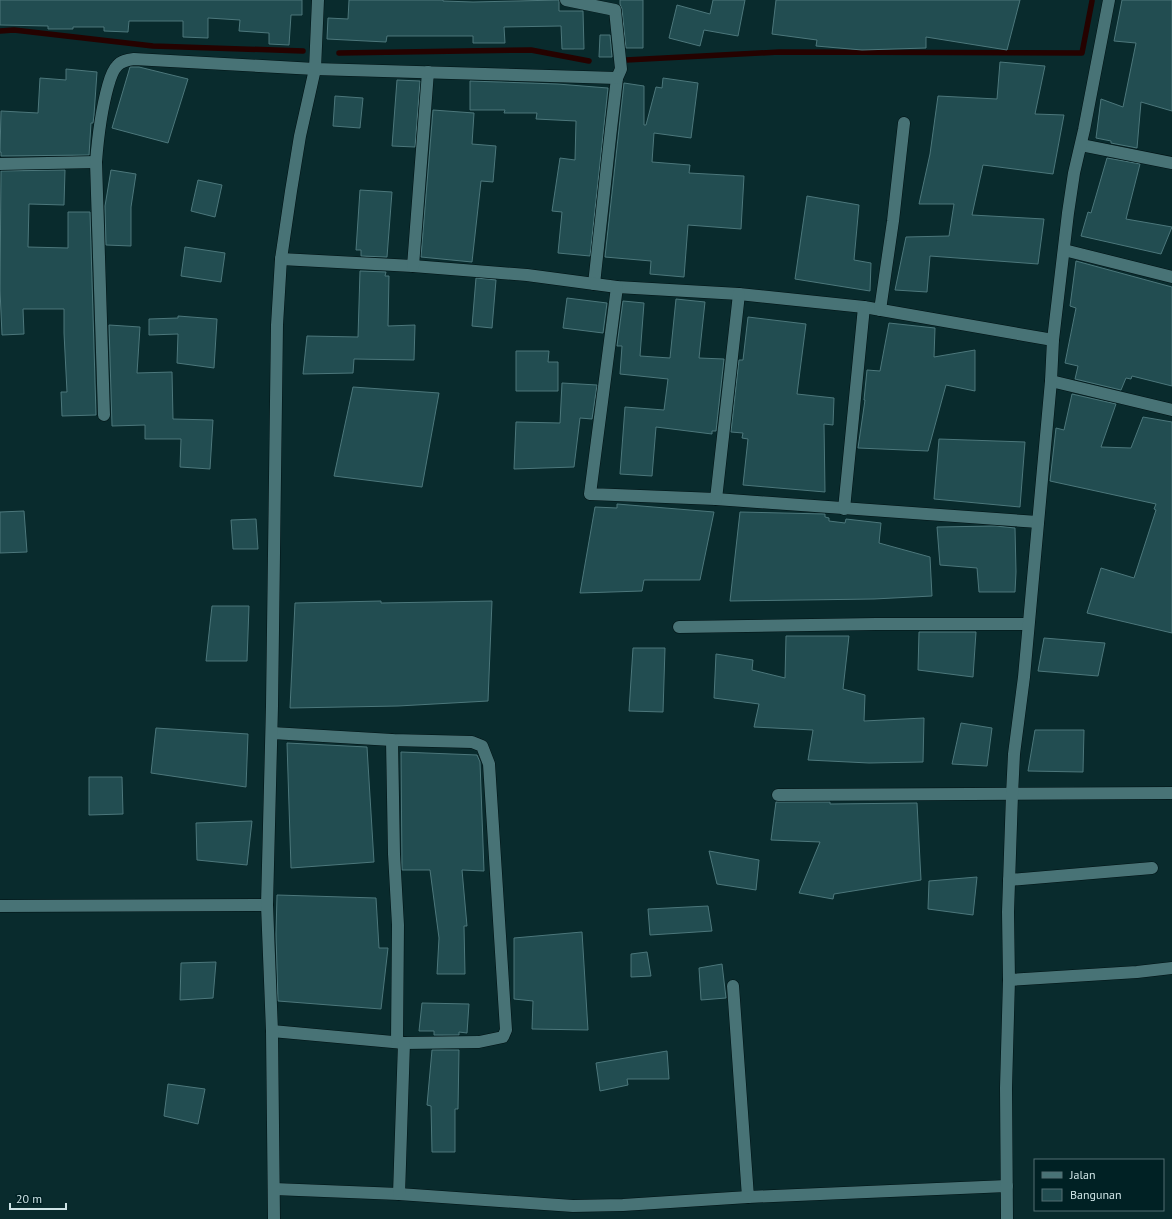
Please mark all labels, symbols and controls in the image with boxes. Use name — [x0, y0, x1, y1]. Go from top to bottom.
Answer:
legend — [1034, 1159, 1164, 1211]
text: Jalan — [1069, 1167, 1095, 1182]
scale bar — [10, 1185, 66, 1211]
text: Bangunan — [1070, 1187, 1122, 1202]
text: 20 m — [16, 1191, 42, 1206]

